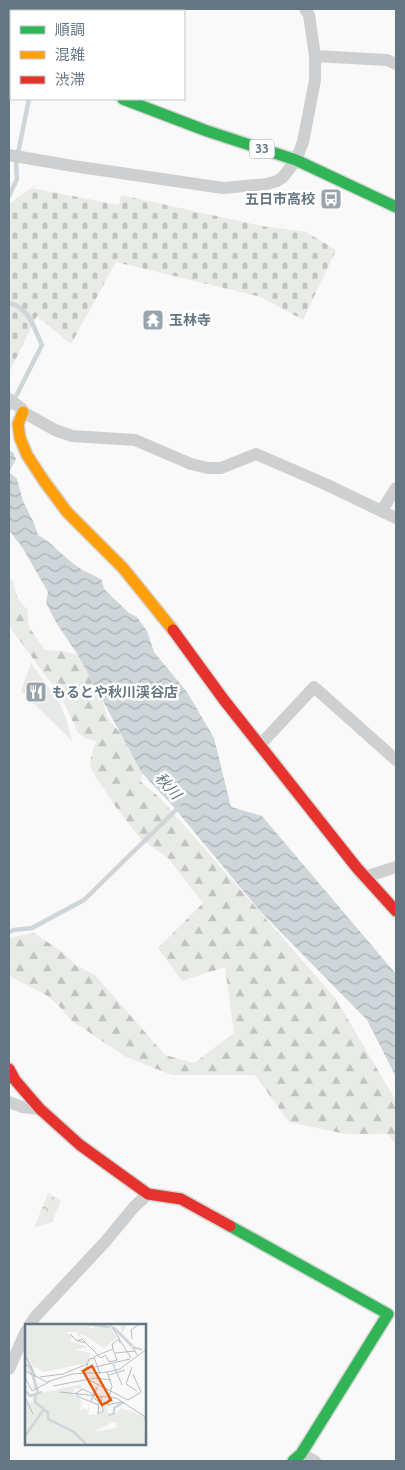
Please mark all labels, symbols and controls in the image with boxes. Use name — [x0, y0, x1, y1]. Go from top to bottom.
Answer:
legend — [10, 10, 185, 100]
text: 順調 — [55, 21, 85, 38]
text: 混雑 — [55, 46, 85, 63]
text: 渋滞 — [55, 71, 85, 88]
road number: 33 — [250, 140, 274, 158]
bus stop icon: 五日市高校 — [319, 187, 343, 211]
place label: 五日市高校 — [245, 191, 315, 207]
temple icon: 玉林寺 — [141, 308, 165, 332]
place label: 玉林寺 — [169, 312, 211, 328]
restaurant icon: もるとや秋川渓谷店 — [24, 680, 48, 704]
place label: もるとや秋川渓谷店 — [52, 684, 178, 700]
water label: 秋川 — [152, 769, 186, 804]
inset map — [25, 1324, 146, 1445]

